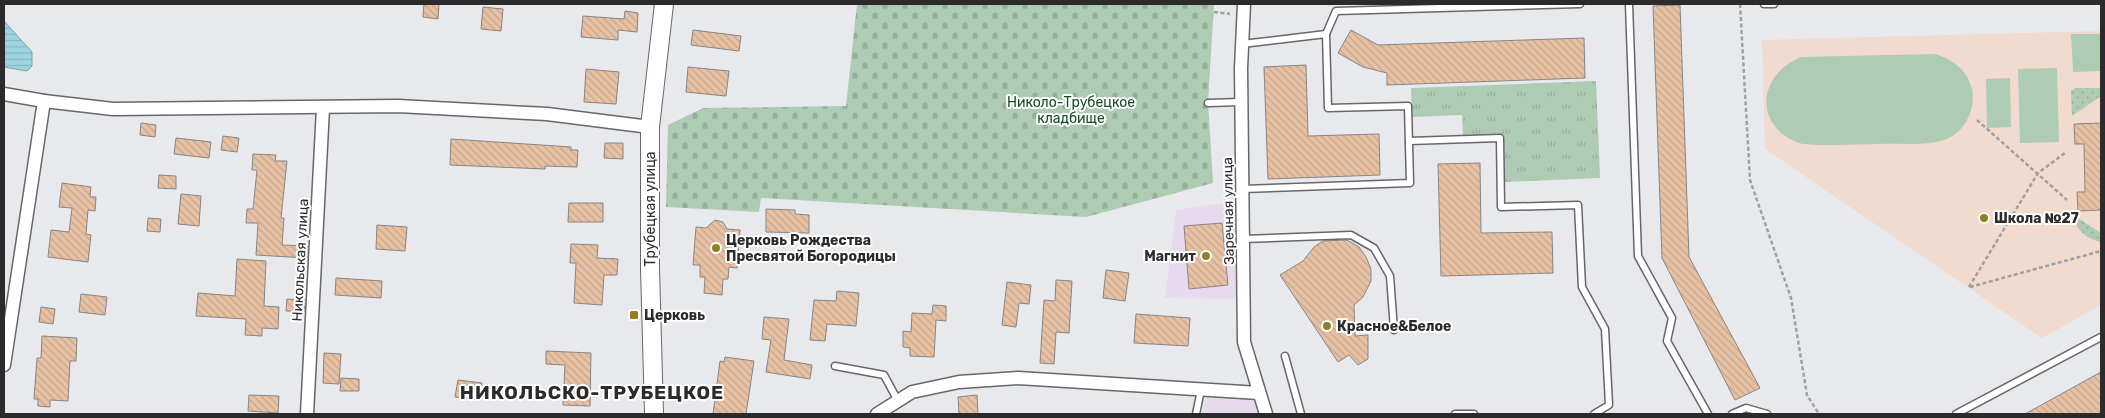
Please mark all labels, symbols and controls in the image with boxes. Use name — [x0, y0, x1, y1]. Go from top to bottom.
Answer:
park label: Николо-Трубецкое кладбище — [1007, 94, 1135, 127]
street label: Трубецкая улица — [642, 151, 659, 267]
street label: Заречная улица — [1219, 157, 1238, 265]
street label: Никольская улица — [289, 198, 312, 322]
place label: Школа №27 — [1994, 210, 2079, 227]
marker: Школа №27 — [1978, 212, 1990, 224]
place label: Церковь Рождества Пресвятой Богородицы — [726, 232, 896, 265]
marker: Церковь Рождества Пресвятой Богородицы — [710, 242, 722, 254]
place label: Магнит — [1144, 248, 1196, 265]
marker: Магнит — [1200, 250, 1212, 262]
place label: Церковь — [644, 307, 705, 324]
marker: Церковь — [628, 309, 640, 321]
place label: Красное&Белое — [1337, 318, 1451, 335]
marker: Красное&Белое — [1321, 320, 1333, 332]
district label: НИКОЛЬСКО-ТРУБЕЦКОЕ — [460, 381, 724, 404]

